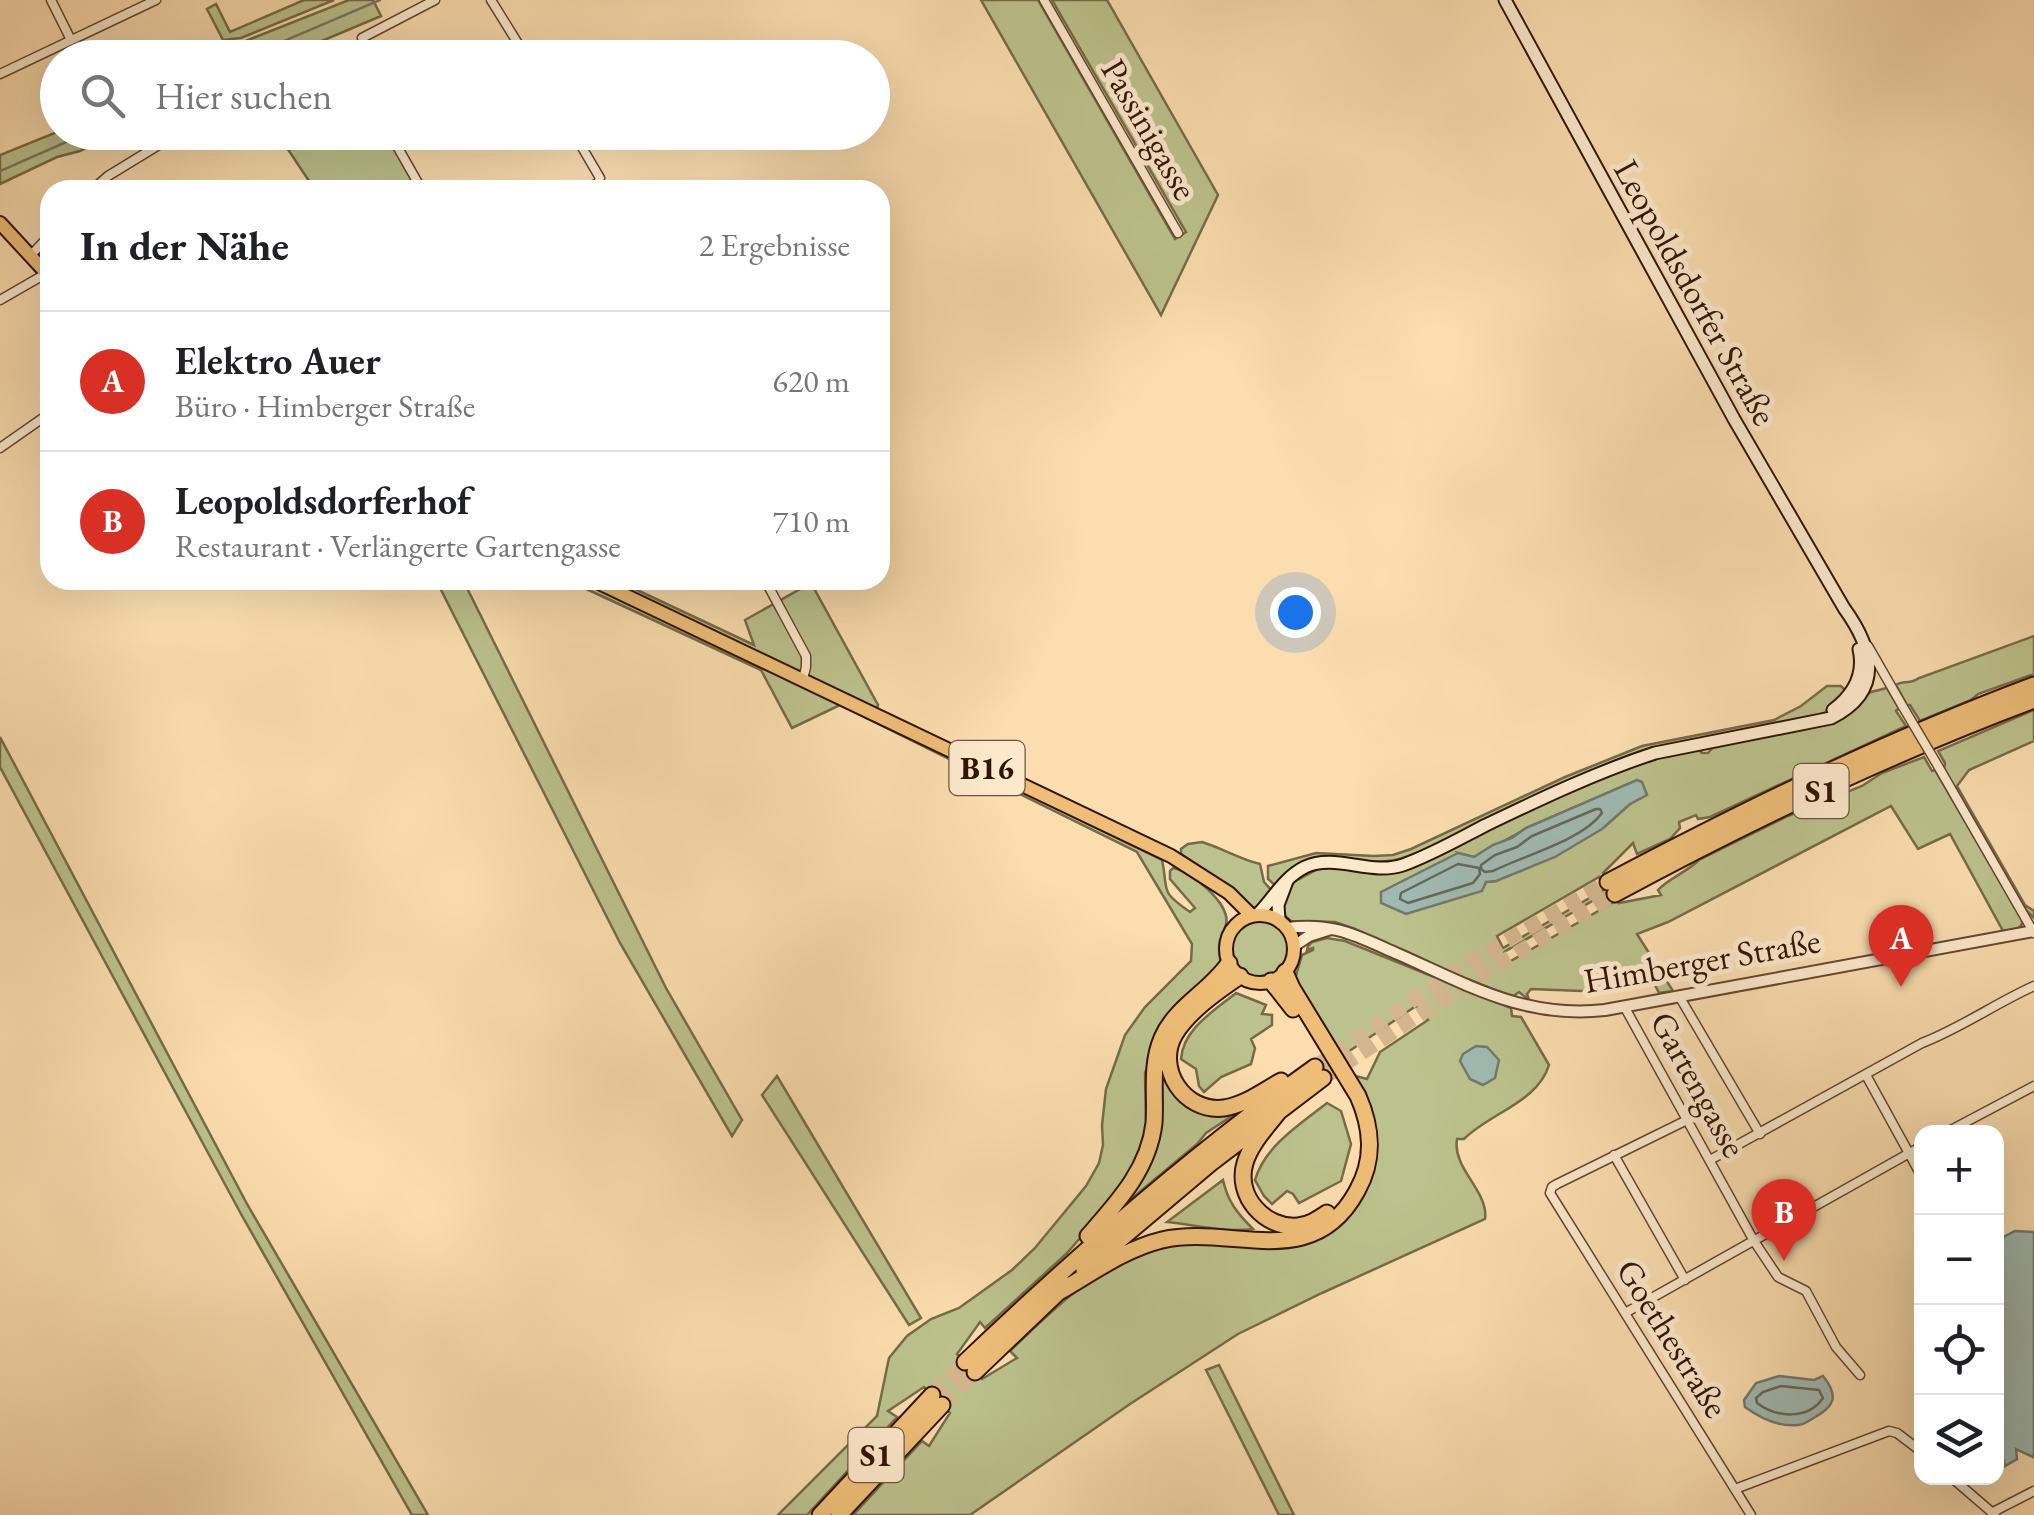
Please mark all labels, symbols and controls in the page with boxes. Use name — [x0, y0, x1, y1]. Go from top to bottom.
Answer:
search box — [40, 40, 890, 150]
street label: Passinigasse — [1092, 51, 1208, 207]
icon: search — [75, 68, 130, 123]
text: Hier suchen — [155, 71, 332, 120]
street label: Leopoldsdorfer Straße — [1604, 151, 1788, 433]
text: In der Nähe — [80, 218, 289, 273]
text: 2 Ergebnisse — [699, 224, 850, 266]
text: Elektro Auer — [175, 336, 381, 385]
text: A — [101, 360, 124, 402]
text: 620 m — [773, 360, 850, 402]
text: Büro · Himberger Straße — [175, 385, 475, 427]
text: Leopoldsdorferhof — [175, 476, 471, 525]
text: B — [102, 500, 123, 542]
text: 710 m — [773, 500, 850, 542]
text: Restaurant · Verlängerte Gartengasse — [175, 525, 621, 567]
your location — [1270, 587, 1321, 638]
road number: B16 — [950, 741, 1024, 795]
road number: S1 — [1794, 764, 1848, 818]
pin: A — [1868, 904, 1934, 987]
street label: Himberger Straße — [1580, 917, 1824, 1003]
street label: Gartengasse — [1641, 1003, 1757, 1165]
map controls — [1914, 1125, 2004, 1485]
button: + — [1914, 1125, 2004, 1215]
pin: B — [1752, 1178, 1816, 1261]
button: − — [1914, 1215, 2004, 1305]
street label: Goethestraße — [1607, 1250, 1739, 1426]
button: locate — [1914, 1305, 2004, 1395]
button: layers — [1914, 1395, 2004, 1485]
road number: S1 — [848, 1428, 904, 1482]

